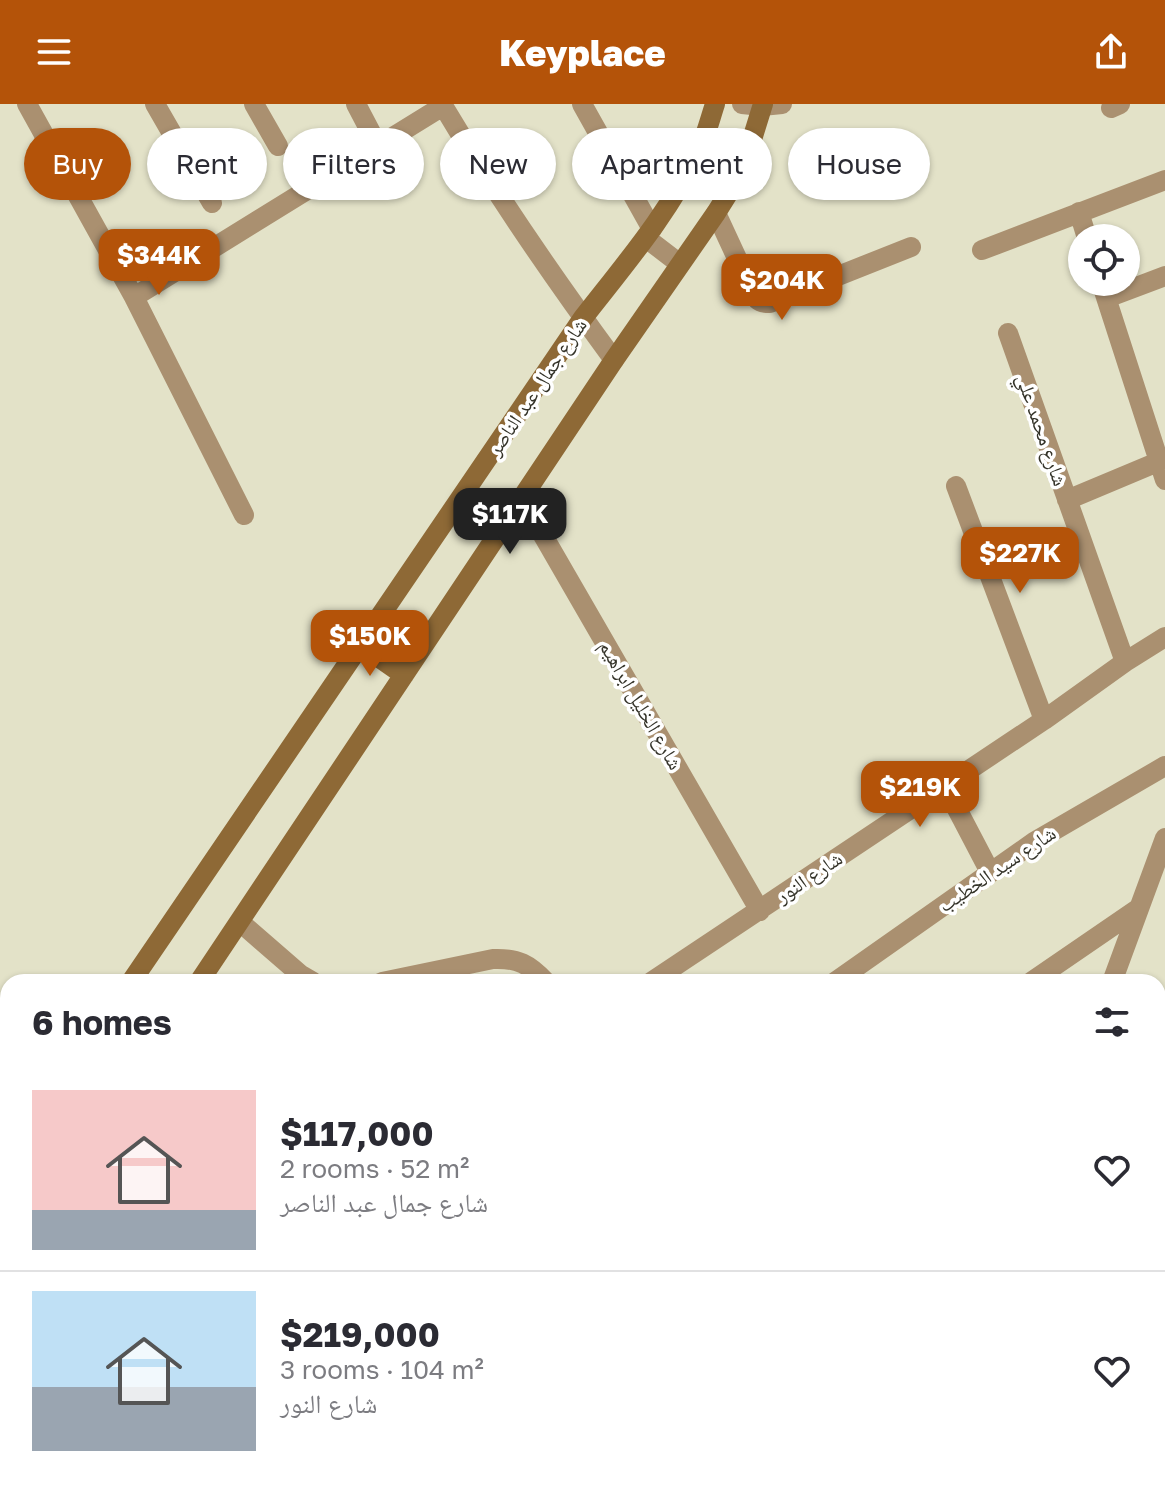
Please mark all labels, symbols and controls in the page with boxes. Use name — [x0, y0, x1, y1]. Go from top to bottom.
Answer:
icon: menu — [32, 30, 76, 74]
icon: share — [1089, 30, 1133, 74]
text: Keyplace — [499, 31, 666, 74]
chip: Buy — [24, 128, 131, 200]
chip: Rent — [147, 128, 267, 200]
chip: Filters — [283, 128, 424, 200]
chip: New — [440, 128, 556, 200]
chip: Apartment — [572, 128, 772, 200]
chip: House — [788, 128, 930, 200]
map controls — [1068, 224, 1140, 296]
button: locate — [1068, 224, 1140, 296]
pin: $344K — [103, 229, 215, 297]
text: $344K — [117, 239, 201, 270]
pin: $204K — [726, 254, 838, 322]
text: $204K — [739, 264, 825, 295]
street label: شارع جمال عبد الناصر — [481, 313, 593, 461]
street label: شارع محمد علي — [1008, 370, 1073, 491]
pin: $117K — [454, 488, 566, 556]
text: $117K — [471, 498, 549, 529]
pin: $227K — [964, 527, 1076, 595]
text: $227K — [979, 537, 1061, 568]
pin: $150K — [314, 610, 426, 678]
text: $150K — [329, 620, 411, 651]
street label: شارع الخليل ابراهيم — [593, 636, 689, 775]
pin: $219K — [864, 761, 976, 829]
text: $219K — [879, 771, 961, 802]
street label: شارع سيد الخطيب — [933, 820, 1061, 918]
street label: شارع النور — [770, 845, 847, 909]
icon: filters — [1090, 1000, 1134, 1044]
text: 6 homes — [32, 1002, 172, 1042]
text: $117,000 — [280, 1113, 434, 1153]
icon: home — [96, 1122, 192, 1218]
icon: heart — [1090, 1148, 1134, 1192]
text: 2 rooms · 52 m² — [280, 1153, 469, 1184]
text: شارع جمال عبد الناصر — [280, 1187, 488, 1218]
text: $219,000 — [280, 1314, 440, 1354]
icon: home — [96, 1323, 192, 1419]
icon: heart — [1090, 1349, 1134, 1393]
text: 3 rooms · 104 m² — [280, 1354, 484, 1385]
text: شارع النور — [280, 1388, 377, 1419]

